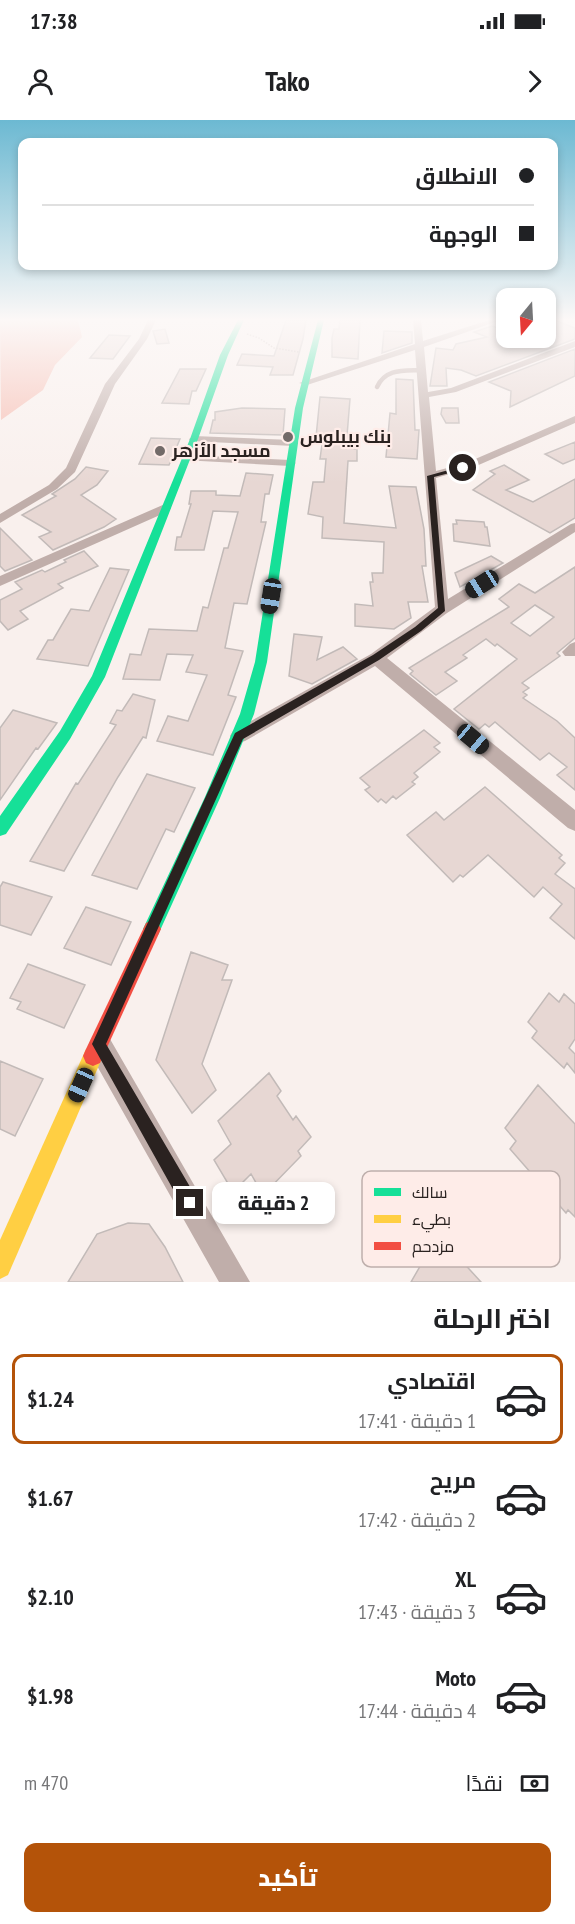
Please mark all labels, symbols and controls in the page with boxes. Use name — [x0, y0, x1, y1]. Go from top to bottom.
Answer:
text: 17:38 — [30, 7, 78, 35]
text: Tako — [265, 64, 310, 98]
icon: person — [24, 65, 57, 98]
icon: forward — [518, 65, 551, 98]
text: الانطلاق — [415, 162, 498, 190]
text: الوجهة — [429, 220, 498, 248]
north arrow — [496, 288, 556, 348]
map controls — [496, 288, 556, 348]
place label: بنك بيبلوس — [300, 425, 391, 448]
marker: بنك بيبلوس — [281, 430, 295, 444]
place label: مسجد الأزهر — [171, 439, 271, 462]
marker: مسجد الأزهر — [153, 444, 167, 458]
route start — [449, 454, 476, 481]
car — [462, 567, 502, 601]
car — [259, 577, 283, 615]
car — [453, 721, 493, 757]
car — [65, 1065, 97, 1105]
legend — [362, 1171, 560, 1267]
callout: 2 دقيقة — [211, 1182, 334, 1224]
text: سالك — [412, 1182, 447, 1202]
route end — [176, 1189, 203, 1216]
text: 2 دقيقة — [238, 1190, 309, 1216]
text: بطيء — [412, 1209, 451, 1233]
text: مزدحم — [412, 1236, 454, 1258]
text: اختر الرحلة — [433, 1301, 551, 1335]
text: اقتصادي — [387, 1367, 476, 1395]
icon: car — [494, 1372, 548, 1426]
text: $1.24 — [27, 1385, 74, 1413]
text: 1 دقيقة · 17:41 — [358, 1408, 476, 1434]
text: مريح — [430, 1466, 476, 1494]
icon: car — [494, 1471, 548, 1525]
text: $1.67 — [27, 1484, 74, 1512]
text: 2 دقيقة · 17:42 — [358, 1507, 476, 1533]
text: XL — [455, 1565, 476, 1593]
icon: car — [494, 1570, 548, 1624]
text: $2.10 — [27, 1583, 74, 1611]
text: 3 دقيقة · 17:43 — [358, 1599, 476, 1625]
text: Moto — [435, 1664, 476, 1692]
icon: car — [494, 1669, 548, 1723]
text: $1.98 — [27, 1682, 74, 1710]
text: 4 دقيقة · 17:44 — [358, 1698, 476, 1724]
icon: cash — [518, 1767, 551, 1800]
text: نقدًا — [465, 1769, 503, 1797]
text: 470 m — [24, 1770, 68, 1796]
button: تأكيد — [24, 1843, 551, 1912]

